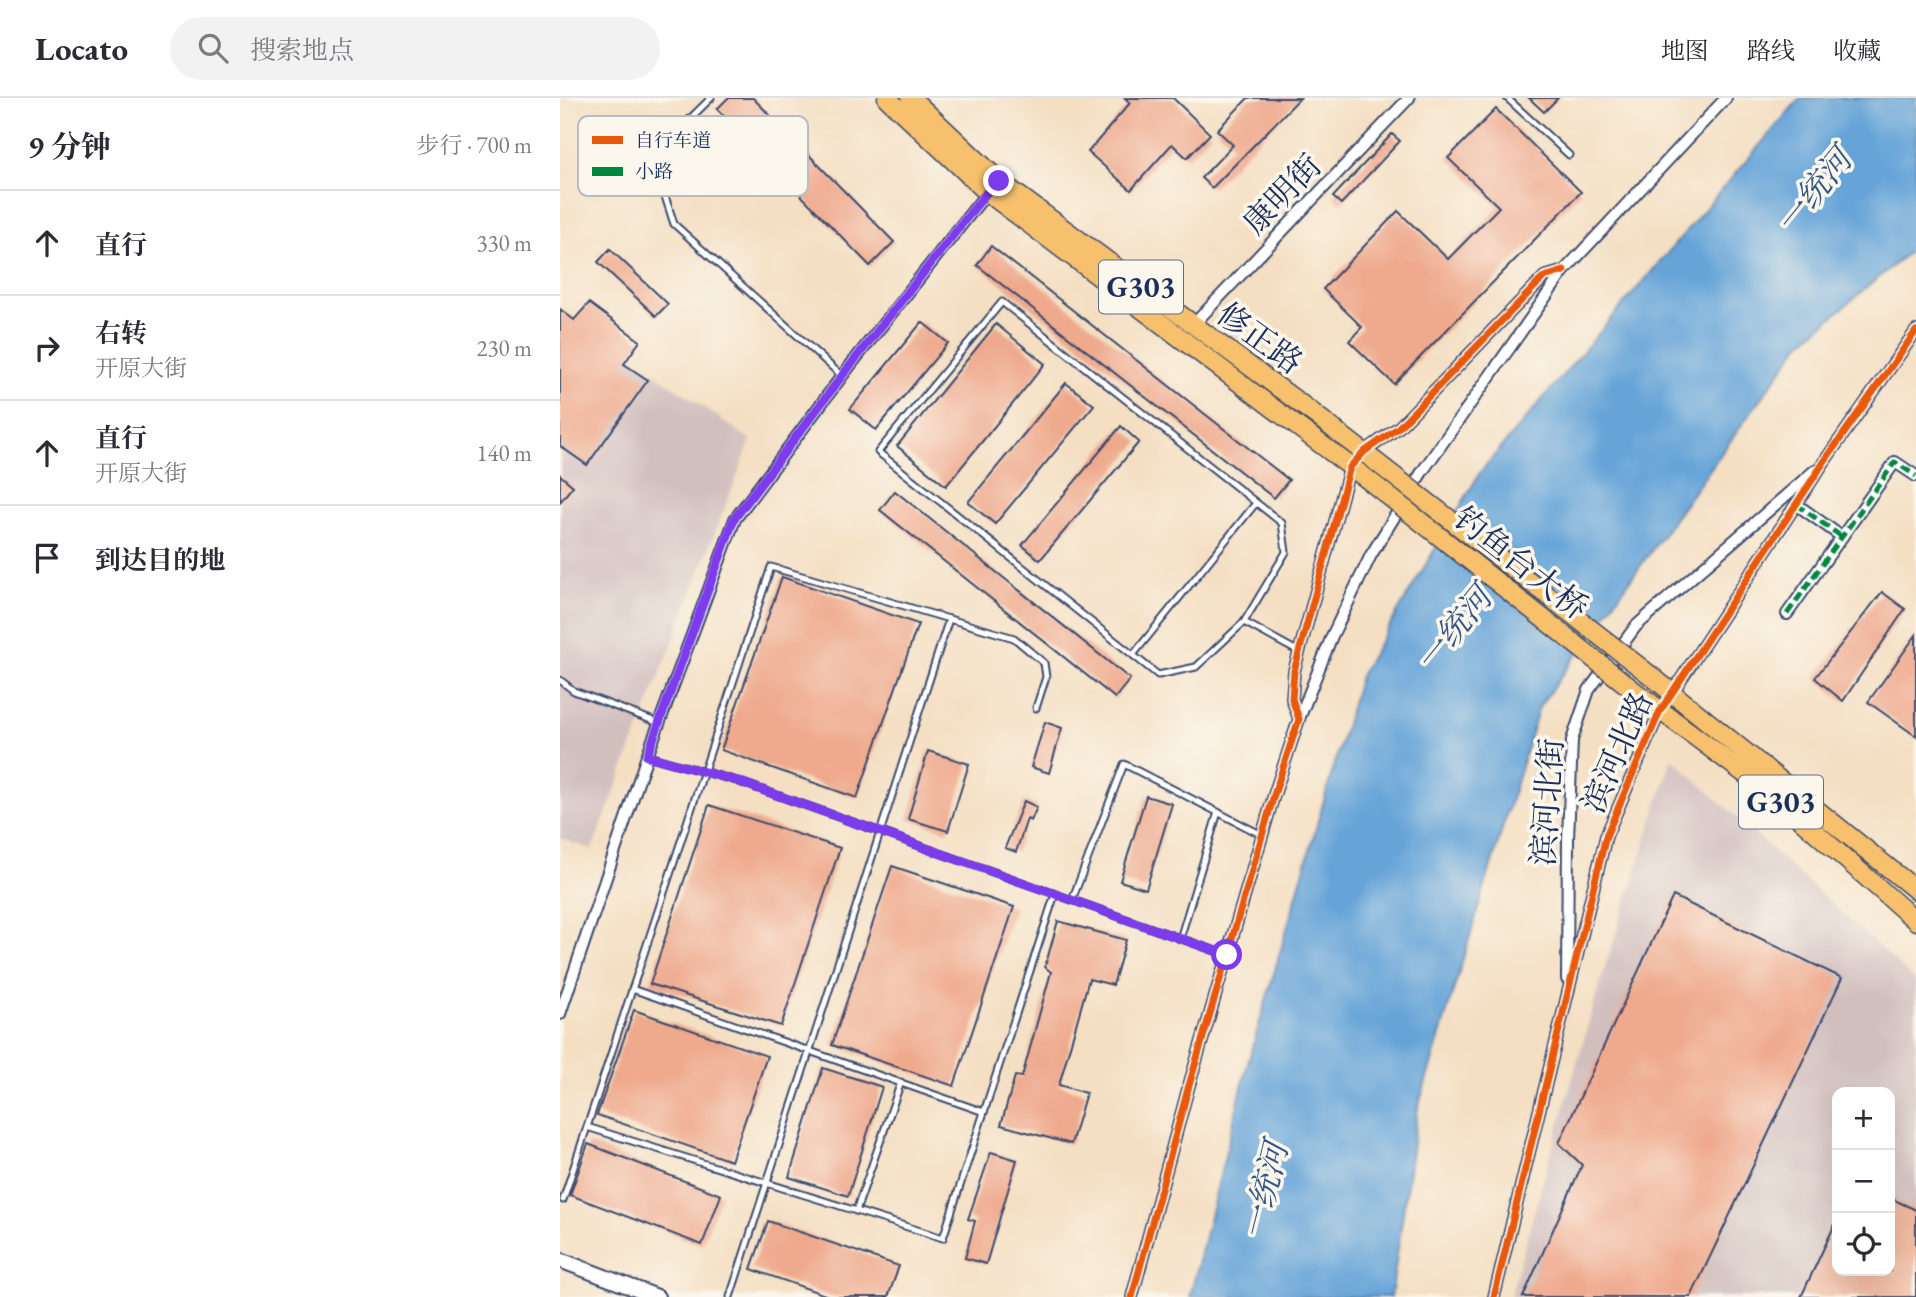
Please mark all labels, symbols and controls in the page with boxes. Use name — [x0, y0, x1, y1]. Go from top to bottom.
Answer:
search box — [170, 17, 660, 80]
text: Locato — [35, 27, 128, 70]
icon: search — [194, 29, 232, 67]
text: 搜索地点 — [250, 33, 354, 67]
text: 地图 — [1661, 35, 1709, 66]
text: 路线 — [1747, 35, 1795, 66]
text: 收藏 — [1833, 35, 1881, 66]
legend — [578, 116, 808, 196]
text: 9 分钟 — [28, 127, 111, 166]
text: 自行车道 — [635, 128, 711, 153]
text: 步行 · 700 m — [417, 130, 532, 160]
water label: 一统河 — [1766, 135, 1864, 243]
street label: 康明街 — [1234, 145, 1330, 243]
text: 小路 — [635, 159, 673, 184]
route end — [983, 165, 1014, 196]
icon: ahead — [28, 224, 66, 262]
text: 直行 — [95, 228, 147, 262]
text: 330 m — [476, 228, 532, 258]
road number: G303 — [1099, 260, 1183, 314]
street label: 修正路 — [1209, 293, 1311, 383]
text: 右转 — [95, 316, 147, 350]
icon: right — [28, 329, 66, 367]
text: 230 m — [476, 333, 532, 363]
text: 开原大街 — [95, 353, 187, 383]
text: 直行 — [95, 421, 147, 455]
icon: ahead — [28, 434, 66, 472]
text: 140 m — [476, 438, 532, 468]
text: 开原大街 — [95, 458, 187, 488]
street label: 钓鱼台大桥 — [1445, 497, 1597, 629]
icon: arrive — [28, 539, 66, 577]
text: 到达目的地 — [95, 543, 225, 577]
water label: 一统河 — [1406, 573, 1504, 681]
street label: 滨河北路 — [1572, 685, 1662, 819]
street label: 滨河北街 — [1522, 737, 1572, 867]
road number: G303 — [1739, 776, 1823, 828]
route start — [1211, 939, 1242, 970]
map controls — [1832, 1087, 1895, 1276]
button: + — [1832, 1087, 1895, 1150]
water label: 一统河 — [1232, 1133, 1299, 1244]
button: − — [1832, 1150, 1895, 1213]
button: locate — [1832, 1213, 1895, 1276]

